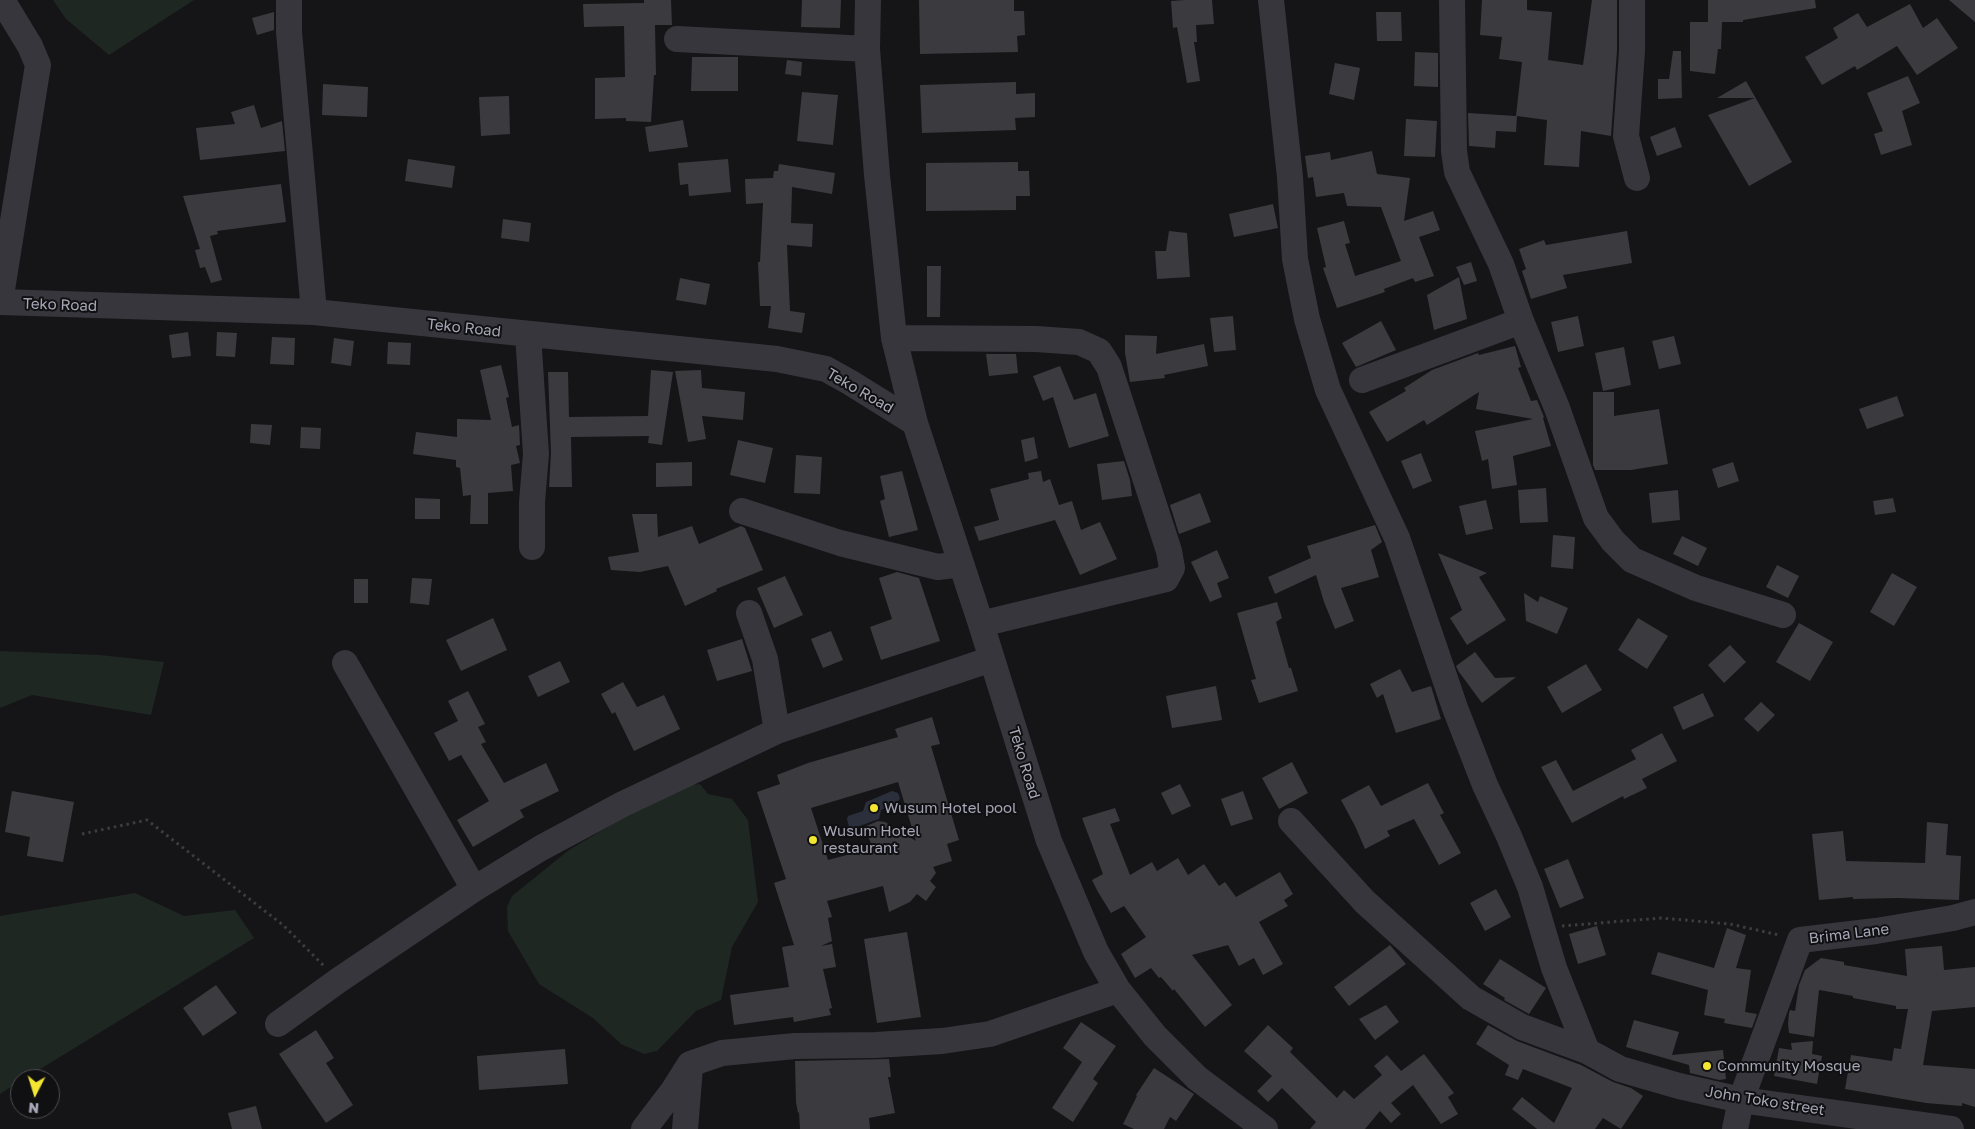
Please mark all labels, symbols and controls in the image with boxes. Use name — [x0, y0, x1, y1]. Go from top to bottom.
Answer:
street label: Teko Road — [23, 295, 97, 315]
street label: Teko Road — [426, 315, 502, 341]
street label: Teko Road — [823, 365, 897, 417]
street label: Teko Road — [1005, 725, 1043, 801]
place label: Wusum Hotel pool — [884, 799, 1017, 817]
marker: Wusum Hotel pool — [868, 802, 880, 814]
place label: Wusum Hotel restaurant — [823, 822, 920, 857]
marker: Wusum Hotel restaurant — [807, 834, 819, 846]
street label: Brima Lane — [1808, 920, 1890, 948]
place label: Community Mosque — [1717, 1057, 1860, 1075]
marker: Community Mosque — [1701, 1060, 1713, 1072]
north arrow — [10, 1069, 60, 1119]
street label: John Toko street — [1704, 1083, 1826, 1119]
text: N — [28, 1100, 40, 1117]

